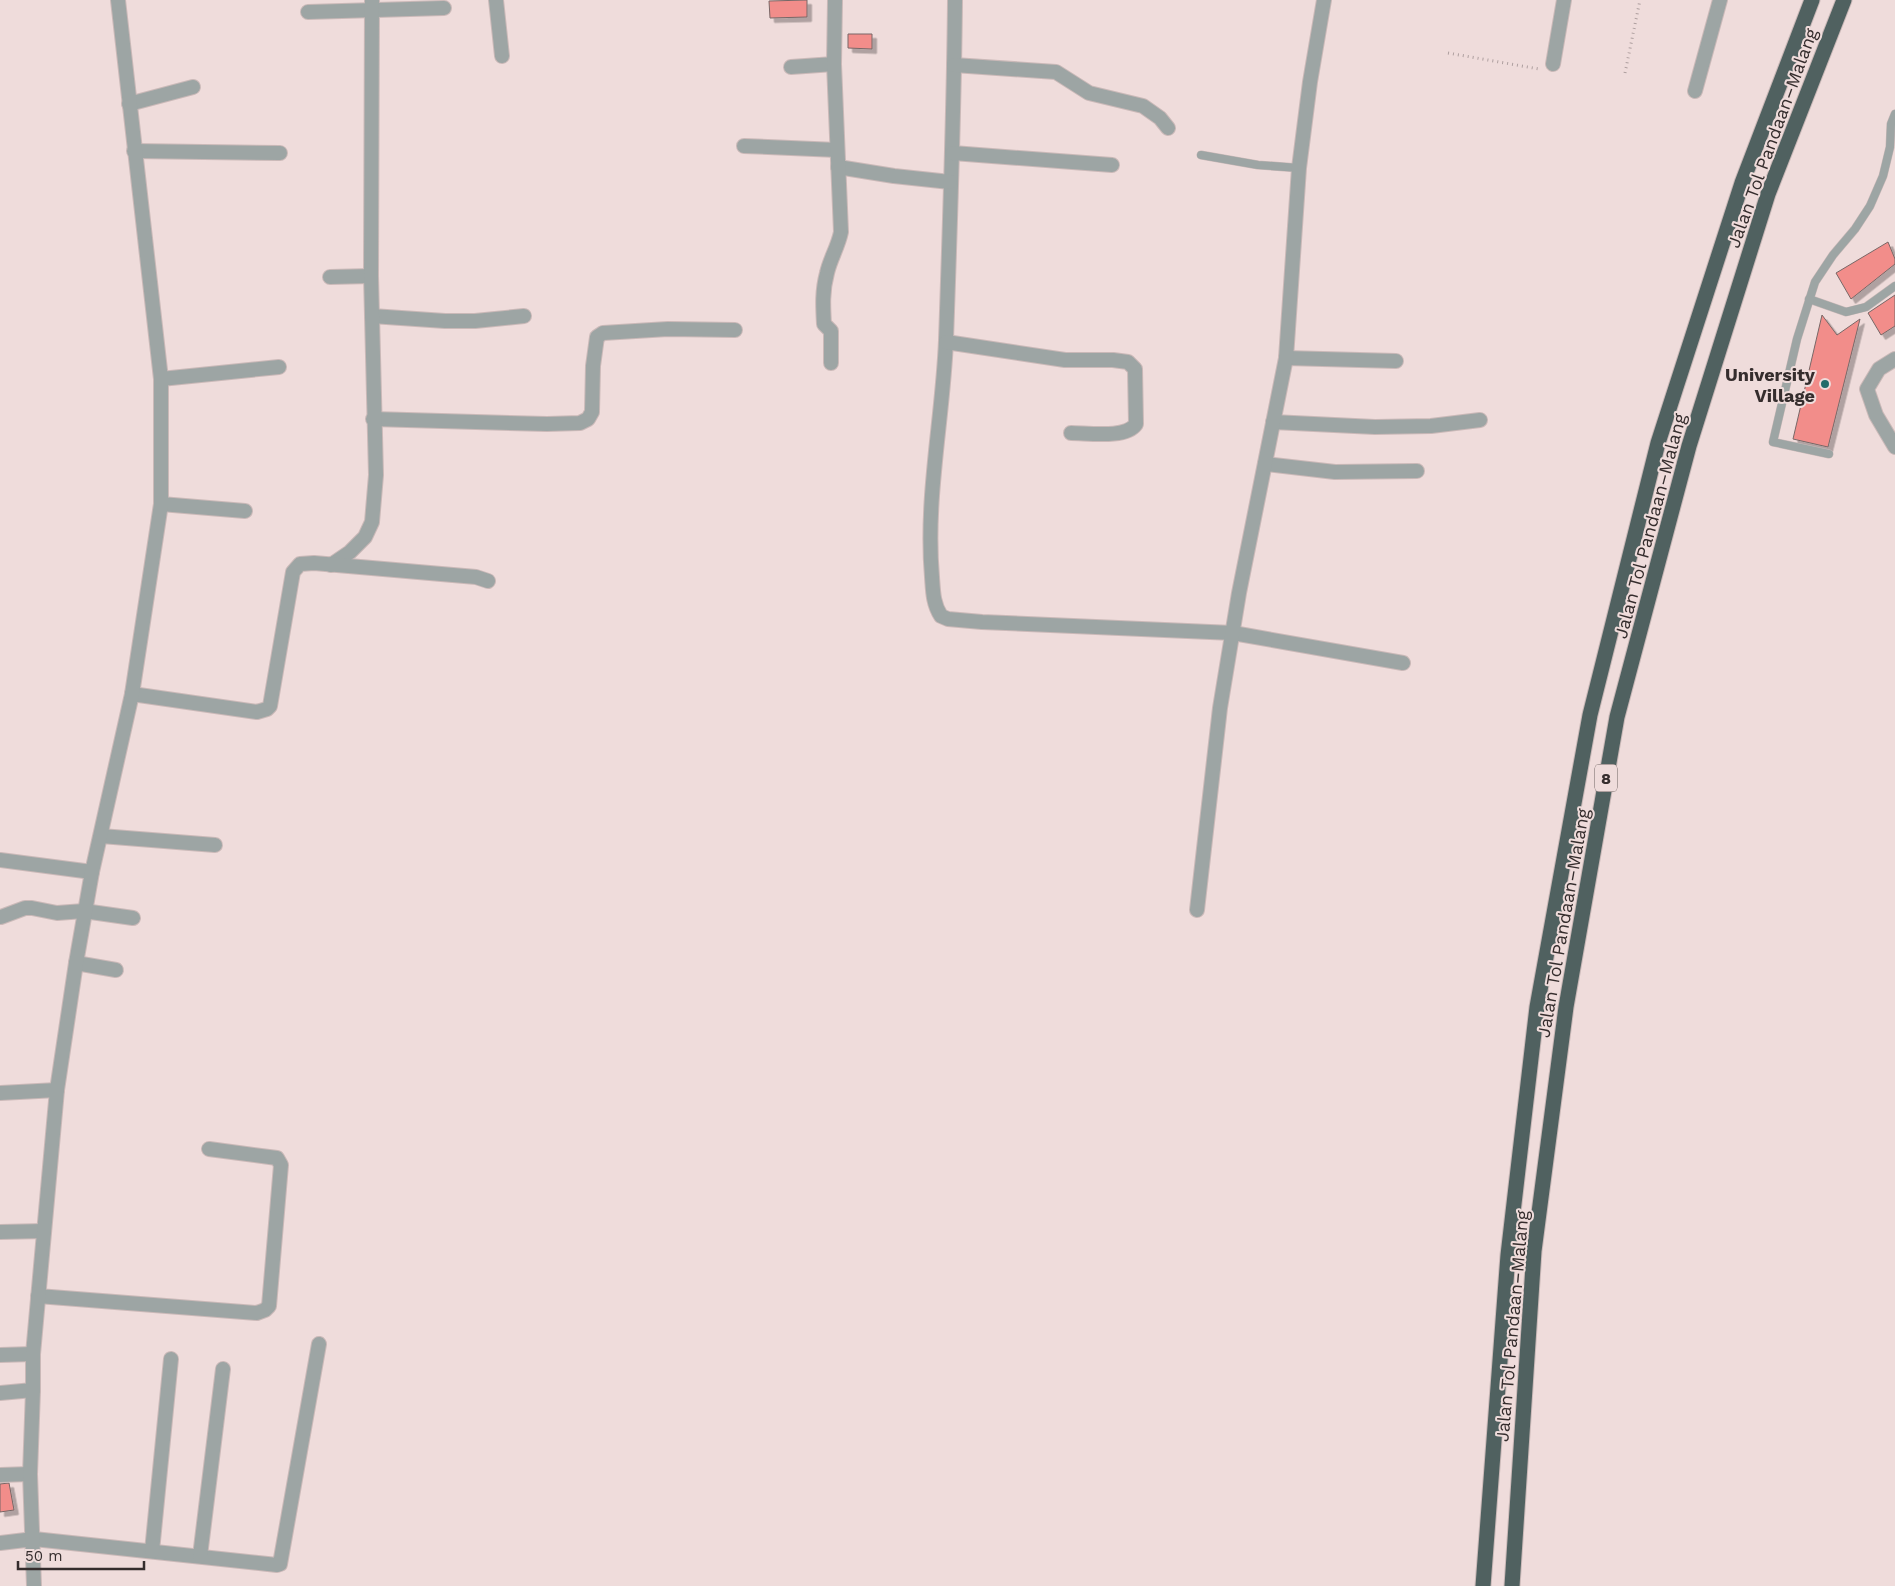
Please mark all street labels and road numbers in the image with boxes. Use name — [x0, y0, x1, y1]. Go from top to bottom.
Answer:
street label: Jalan Tol Pandaan–Malang — [1722, 25, 1822, 251]
street label: Jalan Tol Pandaan–Malang — [1610, 411, 1690, 641]
road number: 8 — [1595, 764, 1617, 791]
street label: Jalan Tol Pandaan–Malang — [1533, 806, 1594, 1039]
street label: Jalan Tol Pandaan–Malang — [1491, 1209, 1533, 1443]

